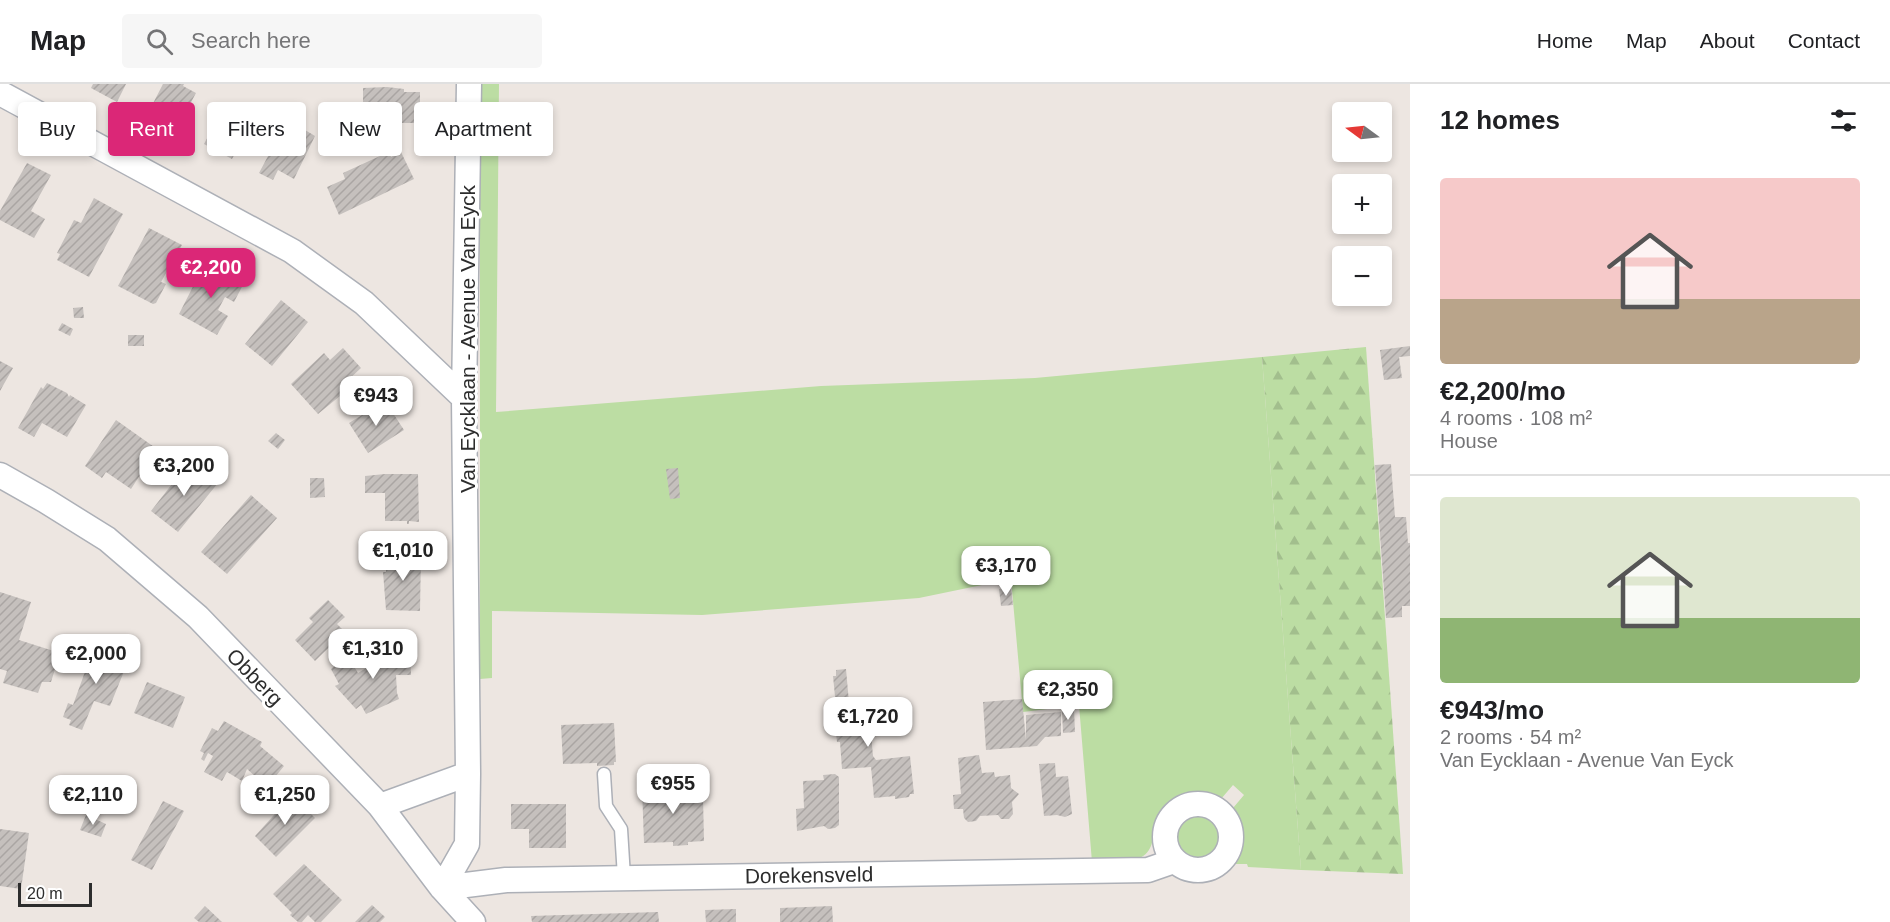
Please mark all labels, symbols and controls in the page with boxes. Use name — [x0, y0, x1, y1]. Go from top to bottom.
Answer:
search box — [122, 14, 542, 68]
text: Map — [30, 25, 86, 56]
icon: search — [143, 25, 176, 58]
text: Search here — [191, 28, 311, 53]
text: Home — [1537, 29, 1593, 52]
text: Map — [1626, 29, 1667, 52]
text: About — [1700, 29, 1755, 52]
text: Contact — [1788, 29, 1860, 52]
chip: Buy — [18, 102, 96, 156]
chip: Rent — [108, 102, 195, 156]
chip: Filters — [207, 102, 306, 156]
chip: New — [318, 102, 402, 156]
chip: Apartment — [414, 102, 553, 156]
north arrow — [1332, 102, 1392, 162]
map controls — [1332, 102, 1392, 306]
icon: filters — [1827, 104, 1860, 137]
text: 12 homes — [1440, 105, 1560, 135]
button: + — [1332, 174, 1392, 234]
street label: Van Eycklaan - Avenue Van Eyck — [456, 184, 479, 493]
icon: home — [1596, 217, 1704, 325]
button: − — [1332, 246, 1392, 306]
pin: €2,200 — [162, 248, 260, 299]
text: €2,200 — [180, 256, 242, 278]
pin: €943 — [340, 376, 412, 427]
text: €2,200/mo — [1440, 376, 1566, 406]
text: €943 — [354, 384, 398, 406]
text: 4 rooms · 108 m² — [1440, 407, 1592, 429]
text: House — [1440, 430, 1498, 452]
pin: €3,200 — [135, 446, 233, 497]
text: €3,200 — [153, 454, 215, 476]
pin: €1,010 — [354, 531, 452, 582]
icon: home — [1596, 536, 1704, 644]
text: €1,010 — [372, 539, 434, 561]
pin: €3,170 — [957, 546, 1055, 597]
text: €3,170 — [975, 554, 1037, 576]
pin: €1,310 — [324, 629, 422, 680]
pin: €2,000 — [47, 634, 145, 685]
text: €1,310 — [342, 637, 404, 659]
text: €2,000 — [65, 642, 127, 664]
street label: Obberg — [222, 644, 288, 710]
pin: €2,350 — [1019, 670, 1117, 721]
text: €2,350 — [1037, 678, 1099, 700]
text: €943/mo — [1440, 695, 1544, 725]
pin: €1,720 — [819, 697, 917, 748]
text: €1,720 — [837, 705, 899, 727]
text: 2 rooms · 54 m² — [1440, 726, 1581, 748]
text: Van Eycklaan - Avenue Van Eyck — [1440, 749, 1734, 771]
pin: €955 — [637, 764, 709, 815]
text: €955 — [651, 772, 695, 794]
pin: €2,110 — [44, 775, 142, 826]
pin: €1,250 — [236, 775, 334, 826]
text: €2,110 — [63, 783, 123, 805]
text: €1,250 — [254, 783, 316, 805]
street label: Dorekensveld — [745, 862, 873, 888]
scale bar — [18, 880, 92, 908]
text: 20 m — [27, 885, 63, 902]

